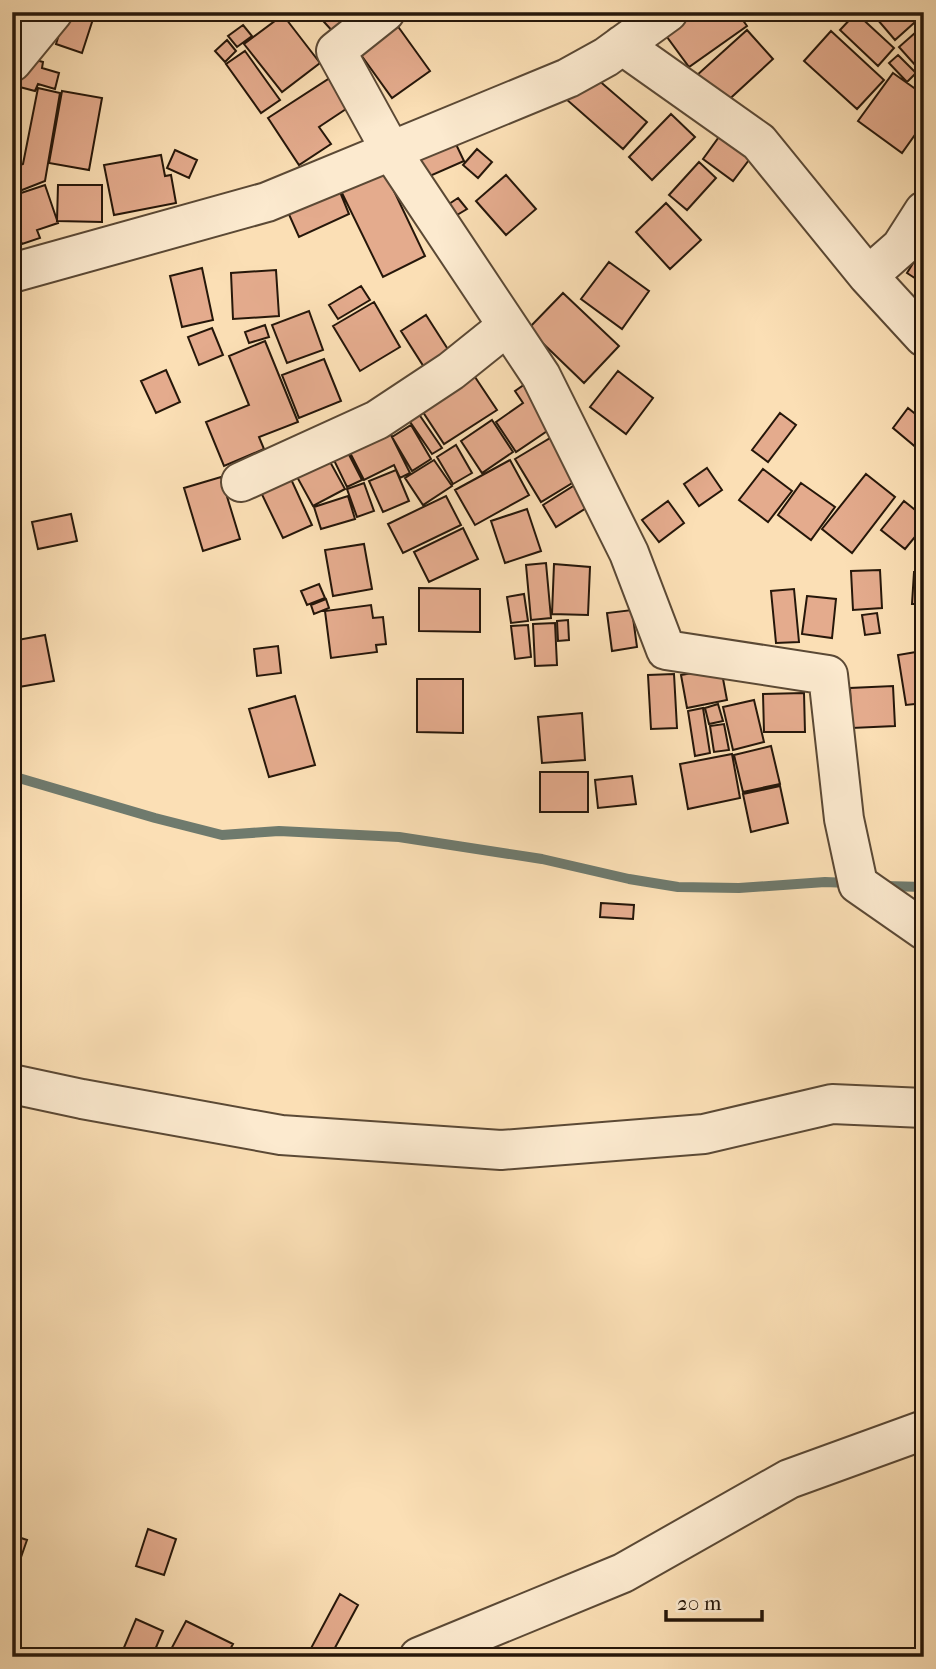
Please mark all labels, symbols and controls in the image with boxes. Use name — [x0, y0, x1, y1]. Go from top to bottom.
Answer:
scale bar — [666, 1578, 763, 1622]
text: 20 m — [677, 1591, 722, 1615]

